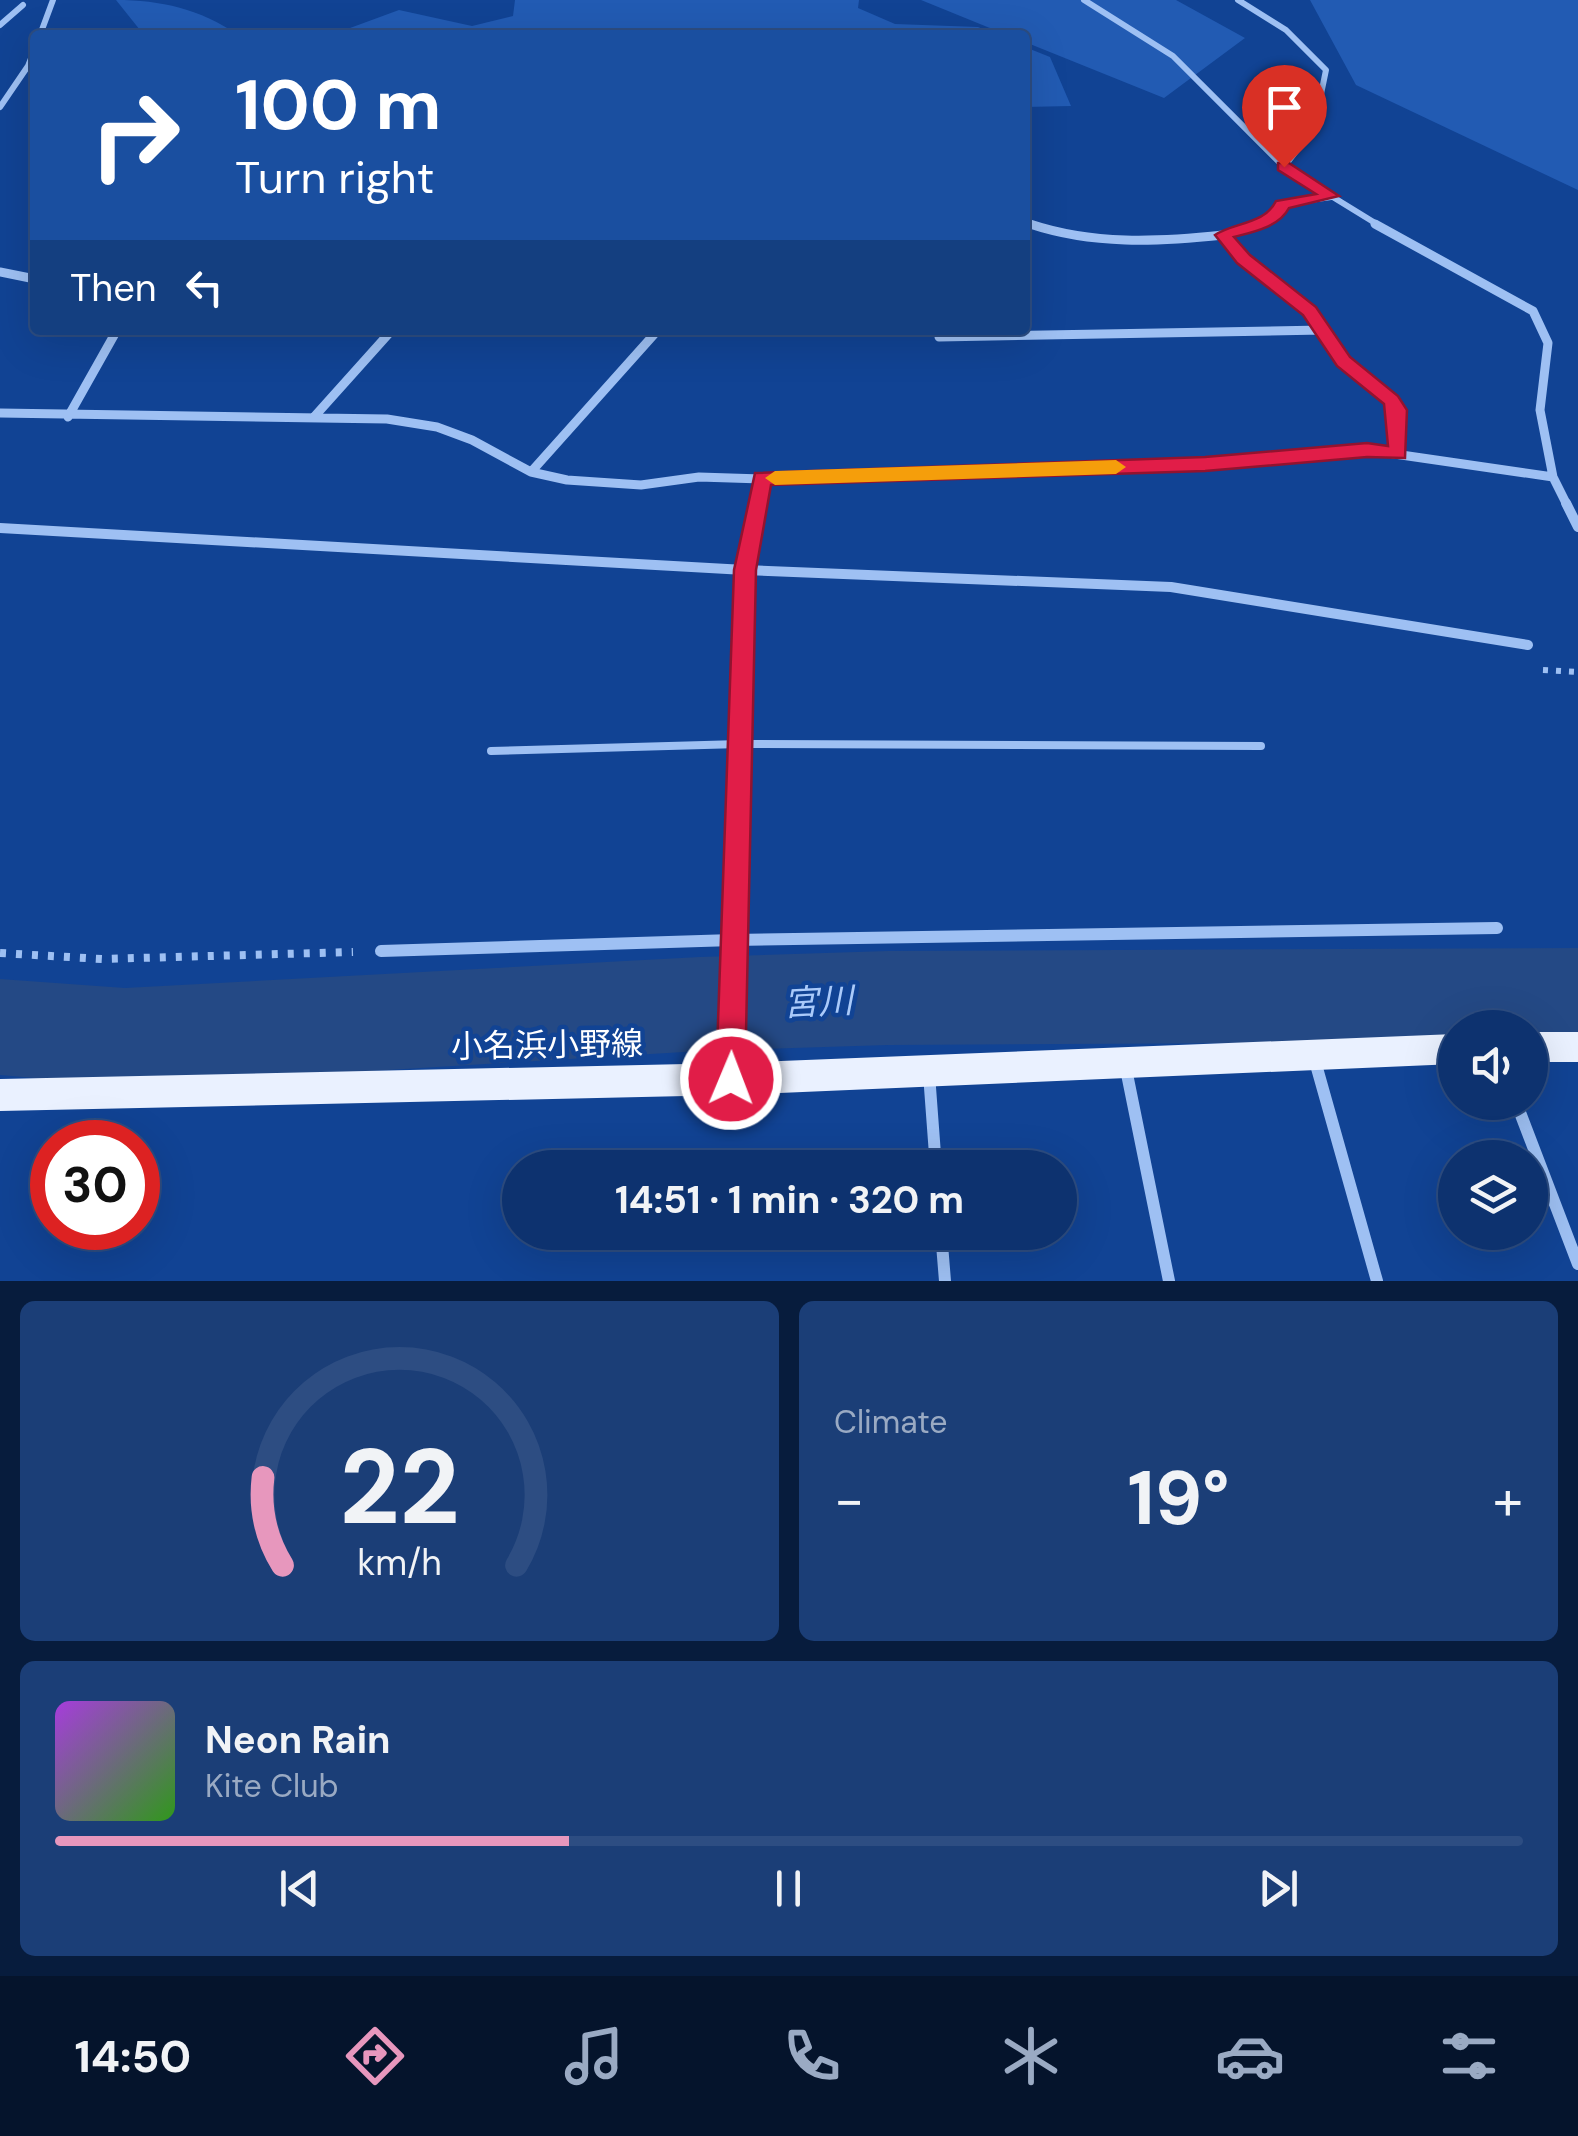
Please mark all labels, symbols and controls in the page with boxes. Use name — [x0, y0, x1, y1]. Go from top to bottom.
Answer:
text: 100 m — [235, 60, 441, 151]
pin — [1242, 65, 1327, 168]
icon: right — [70, 70, 200, 200]
icon: arrive — [1257, 80, 1312, 135]
text: Turn right — [235, 148, 434, 207]
icon: left — [177, 260, 232, 315]
text: Then — [70, 263, 157, 313]
water label: 宮川 — [782, 977, 858, 1027]
map controls — [1438, 1010, 1548, 1250]
button: sound — [1438, 1010, 1548, 1120]
street label: 小名浜小野線 — [451, 1022, 643, 1068]
position arrow — [679, 1027, 783, 1131]
speed limit sign: 30 — [30, 1120, 160, 1250]
button: layers — [1438, 1140, 1548, 1250]
text: 14:51 · 1 min · 320 m — [615, 1175, 964, 1225]
text: Climate — [834, 1401, 948, 1443]
text: 22 — [339, 1420, 460, 1555]
text: 19° — [1127, 1450, 1230, 1547]
text: − — [834, 1464, 864, 1536]
text: + — [1493, 1464, 1523, 1536]
text: km/h — [357, 1540, 442, 1586]
text: Neon Rain — [205, 1715, 390, 1765]
text: Kite Club — [205, 1765, 339, 1807]
icon: previous — [272, 1861, 327, 1916]
icon: pause — [761, 1861, 816, 1916]
icon: next — [1251, 1861, 1306, 1916]
icon: directions — [340, 2021, 410, 2091]
icon: music — [559, 2021, 629, 2091]
icon: phone — [777, 2021, 847, 2091]
icon: climate — [996, 2021, 1066, 2091]
icon: car — [1215, 2021, 1285, 2091]
icon: filters — [1434, 2021, 1504, 2091]
text: 14:50 — [74, 2027, 191, 2086]

